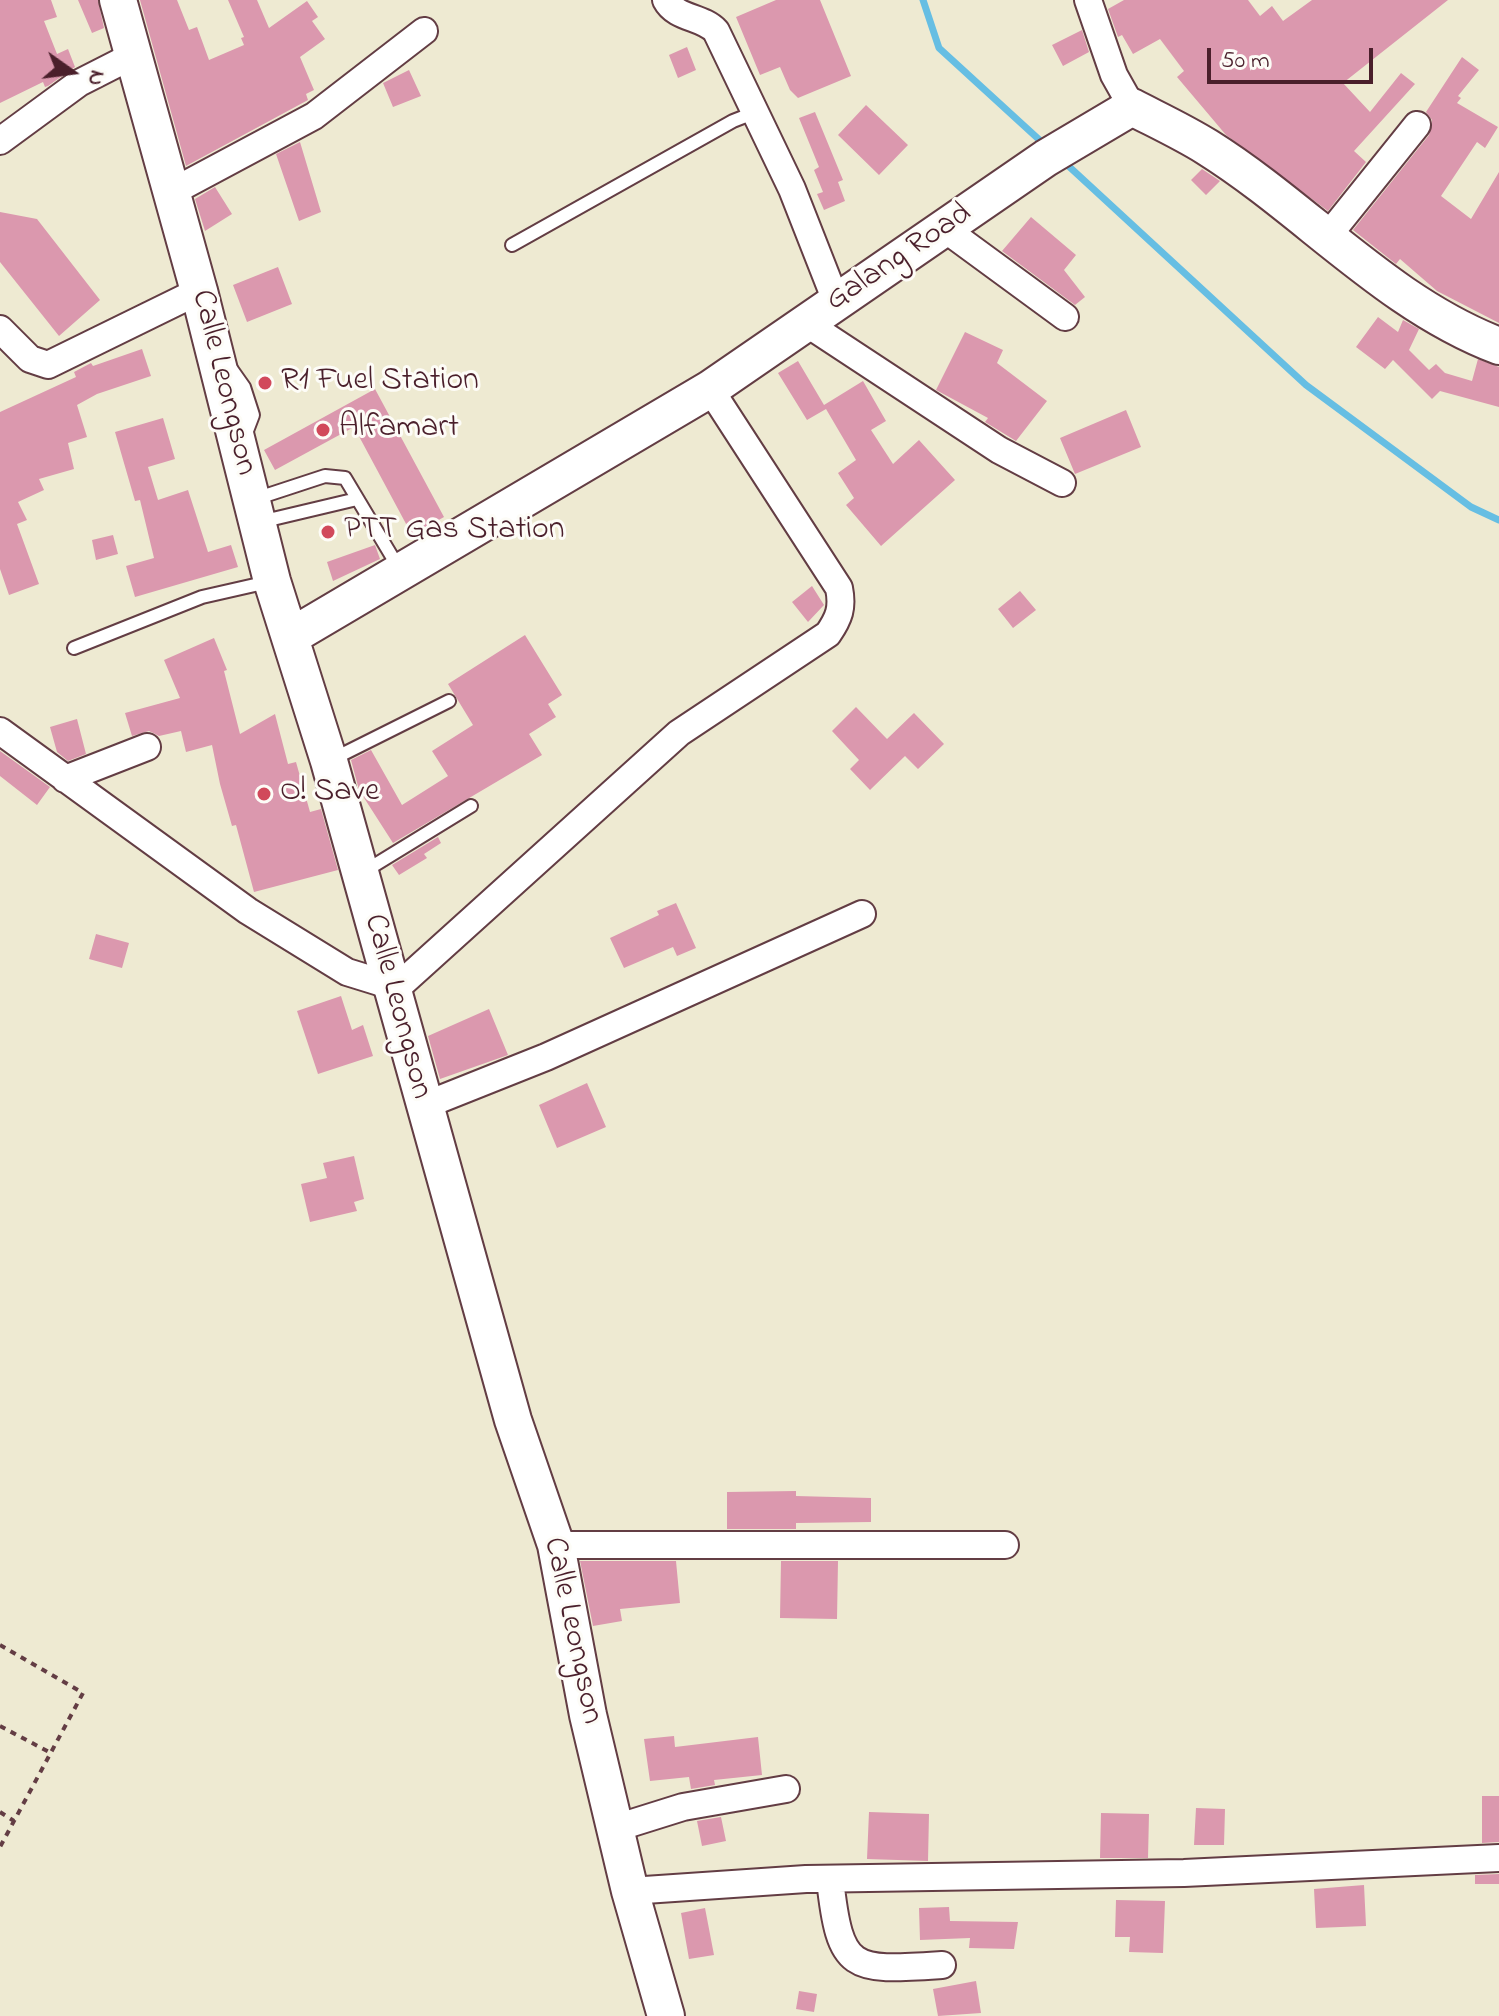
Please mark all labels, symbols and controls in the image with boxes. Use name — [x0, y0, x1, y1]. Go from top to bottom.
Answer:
north arrow — [32, 32, 112, 112]
scale bar — [1211, 32, 1377, 82]
text: 50 m — [1221, 44, 1270, 79]
text: N — [78, 67, 113, 89]
street label: Galang Road — [820, 196, 980, 322]
street label: Calle Leongson — [180, 286, 264, 480]
place label: R1 Fuel Station — [281, 364, 479, 402]
marker: R1 Fuel Station — [256, 374, 274, 392]
place label: Alfamart — [339, 411, 459, 449]
marker: Alfamart — [314, 421, 332, 439]
place label: PTT Gas Station — [344, 513, 564, 551]
marker: PTT Gas Station — [319, 523, 337, 541]
place label: O! Save — [280, 775, 379, 813]
marker: O! Save — [255, 785, 273, 803]
street label: Calle Leongson — [353, 910, 439, 1104]
street label: Calle Leongson — [533, 1534, 609, 1728]

